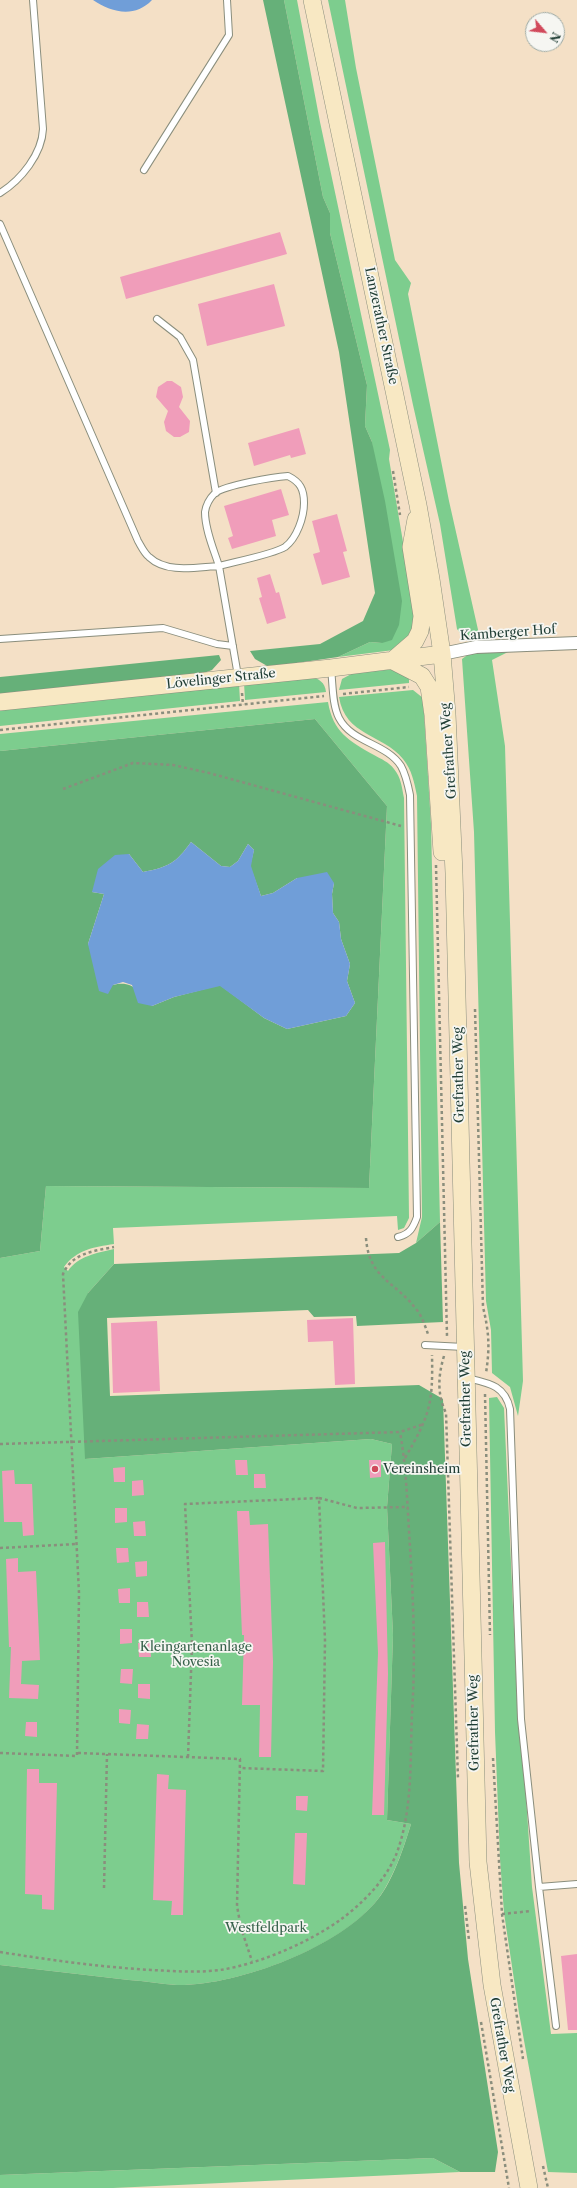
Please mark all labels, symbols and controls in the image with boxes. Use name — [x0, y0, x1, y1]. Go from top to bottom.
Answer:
north arrow — [525, 12, 565, 52]
text: N — [546, 30, 563, 45]
street label: Lanzerather Straße — [361, 266, 401, 386]
street label: Kamberger Hof — [460, 622, 556, 644]
street label: Lövelinger Straße — [165, 665, 277, 693]
street label: Grefrather Weg — [438, 702, 460, 800]
street label: Grefrather Weg — [450, 1027, 468, 1123]
street label: Grefrather Weg — [457, 1351, 475, 1447]
place label: Vereinsheim — [383, 1461, 460, 1477]
marker: Vereinsheim — [370, 1464, 380, 1474]
park label: Kleingartenanlage Novesia — [140, 1639, 252, 1670]
street label: Grefrather Weg — [465, 1675, 483, 1771]
park label: Westfeldpark — [225, 1920, 307, 1936]
street label: Grefrather Weg — [486, 1996, 518, 2094]

